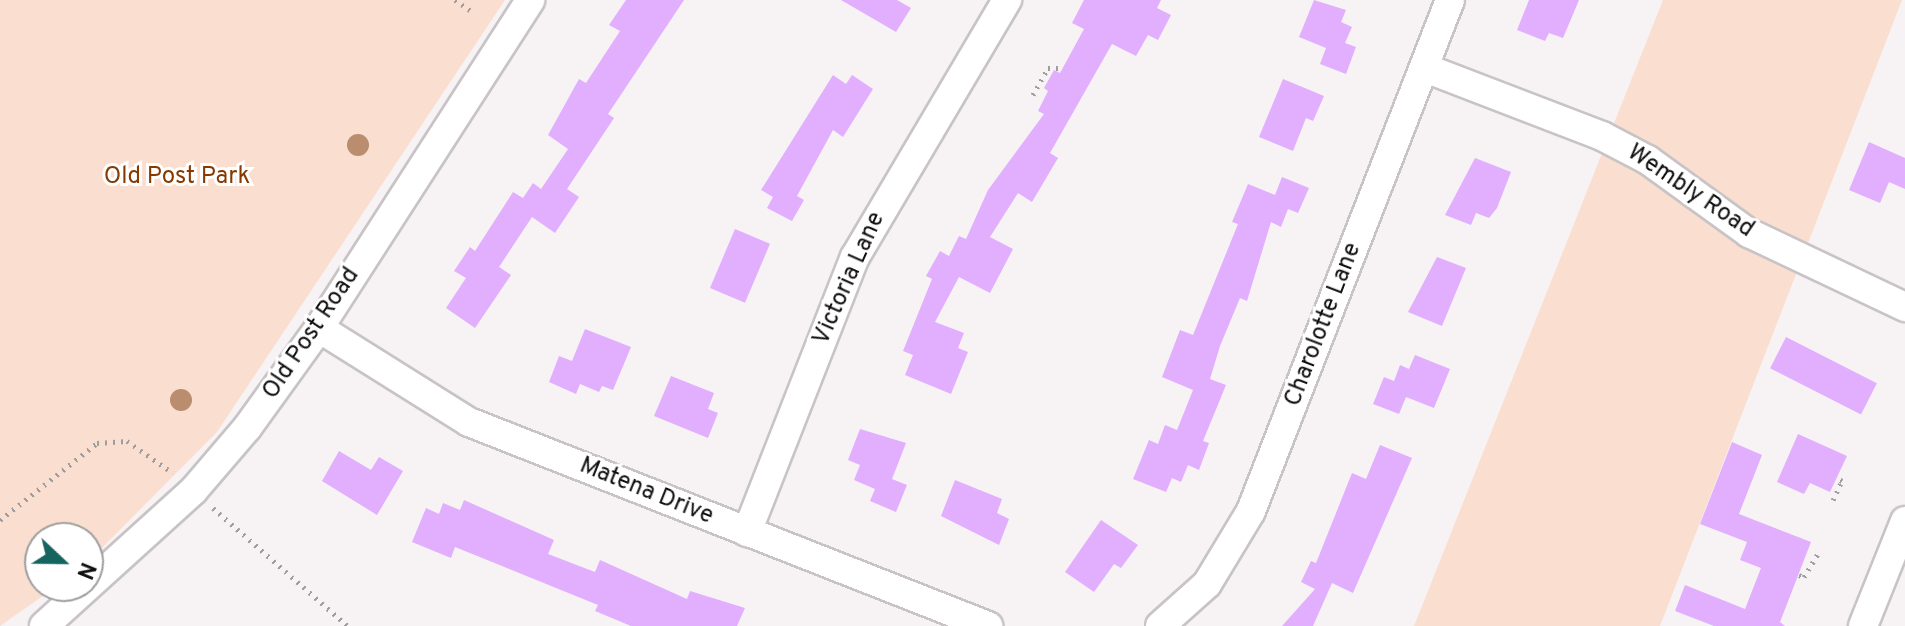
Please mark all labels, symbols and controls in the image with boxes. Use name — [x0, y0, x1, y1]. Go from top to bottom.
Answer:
street label: Wembly Road — [1621, 139, 1759, 245]
park label: Old Post Park — [104, 164, 250, 192]
street label: Victoria Lane — [808, 208, 892, 350]
street label: Charolotte Lane — [1280, 239, 1368, 411]
street label: Old Post Road — [257, 263, 367, 405]
street label: Matena Drive — [575, 452, 717, 532]
north arrow — [24, 522, 104, 602]
text: N — [69, 558, 100, 583]

